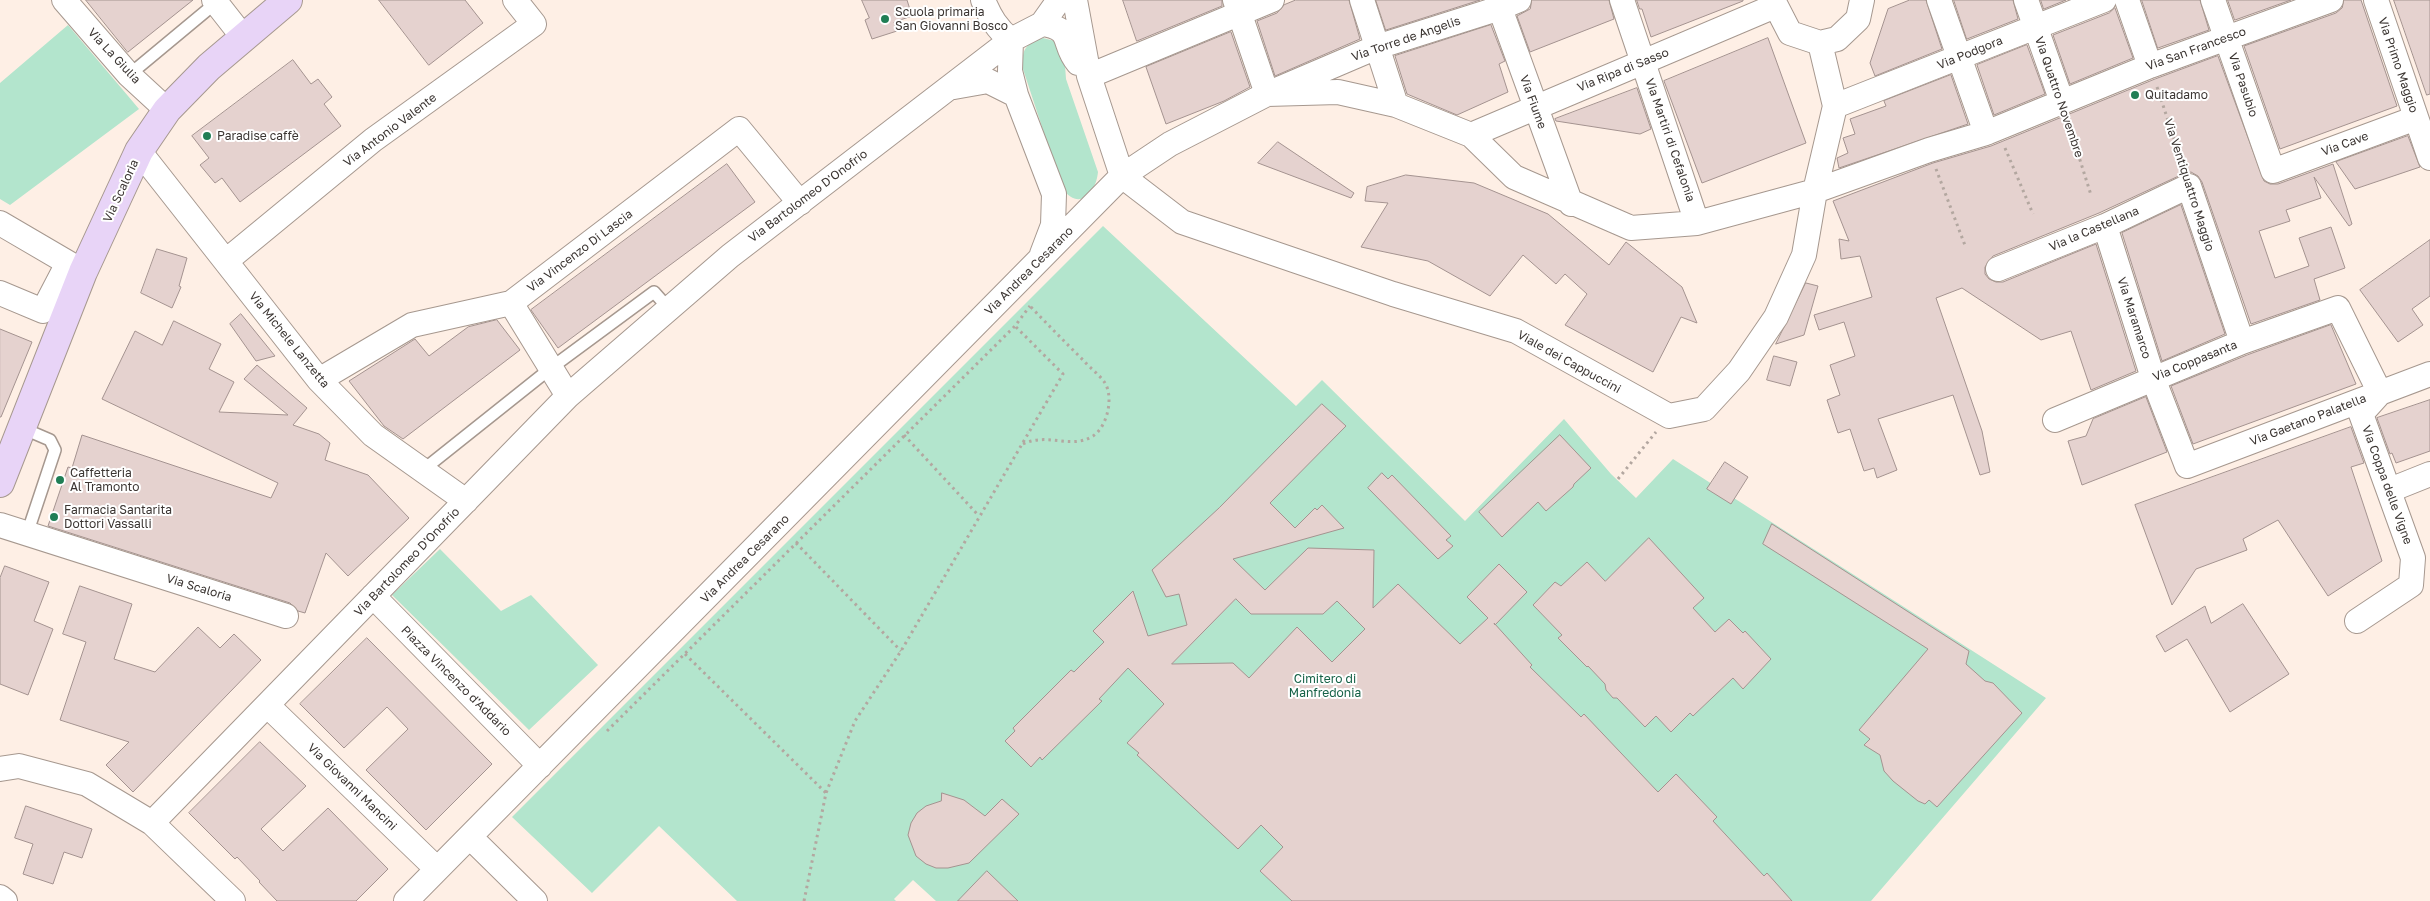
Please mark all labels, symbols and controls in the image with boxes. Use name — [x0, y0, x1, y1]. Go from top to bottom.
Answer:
place label: Scuola primaria San Giovanni Bosco — [895, 5, 1008, 33]
marker: Scuola primaria San Giovanni Bosco — [879, 13, 891, 25]
street label: Via Torre de Angelis — [1350, 14, 1462, 64]
street label: Via Primo Maggio — [2375, 15, 2421, 115]
street label: Via San Francesco — [2144, 24, 2248, 74]
street label: Via La Giulia — [85, 25, 143, 87]
street label: Via Podgora — [1935, 33, 2005, 73]
street label: Via Quattro Novembre — [2031, 35, 2087, 159]
street label: Via Ripa di Sasso — [1575, 45, 1671, 95]
street label: Via Pasubio — [2225, 51, 2261, 119]
street label: Via Fiume — [1517, 73, 1549, 131]
street label: Via Martiri di Cefalonia — [1642, 76, 1698, 204]
place label: Quitadamo — [2145, 88, 2208, 102]
marker: Quitadamo — [2129, 89, 2141, 101]
street label: Via Antonio Valente — [341, 90, 439, 170]
street label: Via Ventiquattro Maggio — [2161, 117, 2217, 253]
place label: Paradise caffè — [217, 129, 299, 143]
street label: Via Cave — [2319, 129, 2371, 159]
marker: Paradise caffè — [201, 130, 213, 142]
street label: Via Bartolomeo D'Onofrio — [746, 147, 870, 245]
street label: Via Scaloria — [100, 157, 142, 225]
street label: Via la Castellana — [2047, 204, 2141, 254]
street label: Via Vincenzo Di Lascia — [525, 207, 635, 295]
street label: Via Andrea Cesarano — [982, 224, 1076, 318]
street label: Via Maramarco — [2114, 275, 2154, 361]
street label: Via Michele Lanzetta — [246, 289, 332, 391]
street label: Viale dei Cappuccini — [1515, 328, 1623, 396]
street label: Via Coppasanta — [2151, 337, 2239, 385]
street label: Via Gaetano Palatella — [2248, 391, 2368, 449]
street label: Via Coppa delle Vigne — [2359, 423, 2415, 547]
place label: Caffetteria Al Tramonto — [70, 466, 139, 494]
marker: Caffetteria Al Tramonto — [54, 474, 66, 486]
place label: Farmacia Santarita Dottori Vassalli — [64, 503, 172, 531]
street label: Via Bartolomeo D'Onofrio — [351, 505, 463, 619]
marker: Farmacia Santarita Dottori Vassalli — [48, 511, 60, 523]
street label: Via Andrea Cesarano — [698, 512, 792, 606]
street label: Via Scaloria — [165, 571, 233, 605]
street label: Piazza Vincenzo d'Addario — [398, 623, 514, 739]
park label: Cimitero di Manfredonia — [1289, 672, 1361, 700]
street label: Via Giovanni Mancini — [304, 741, 400, 833]

